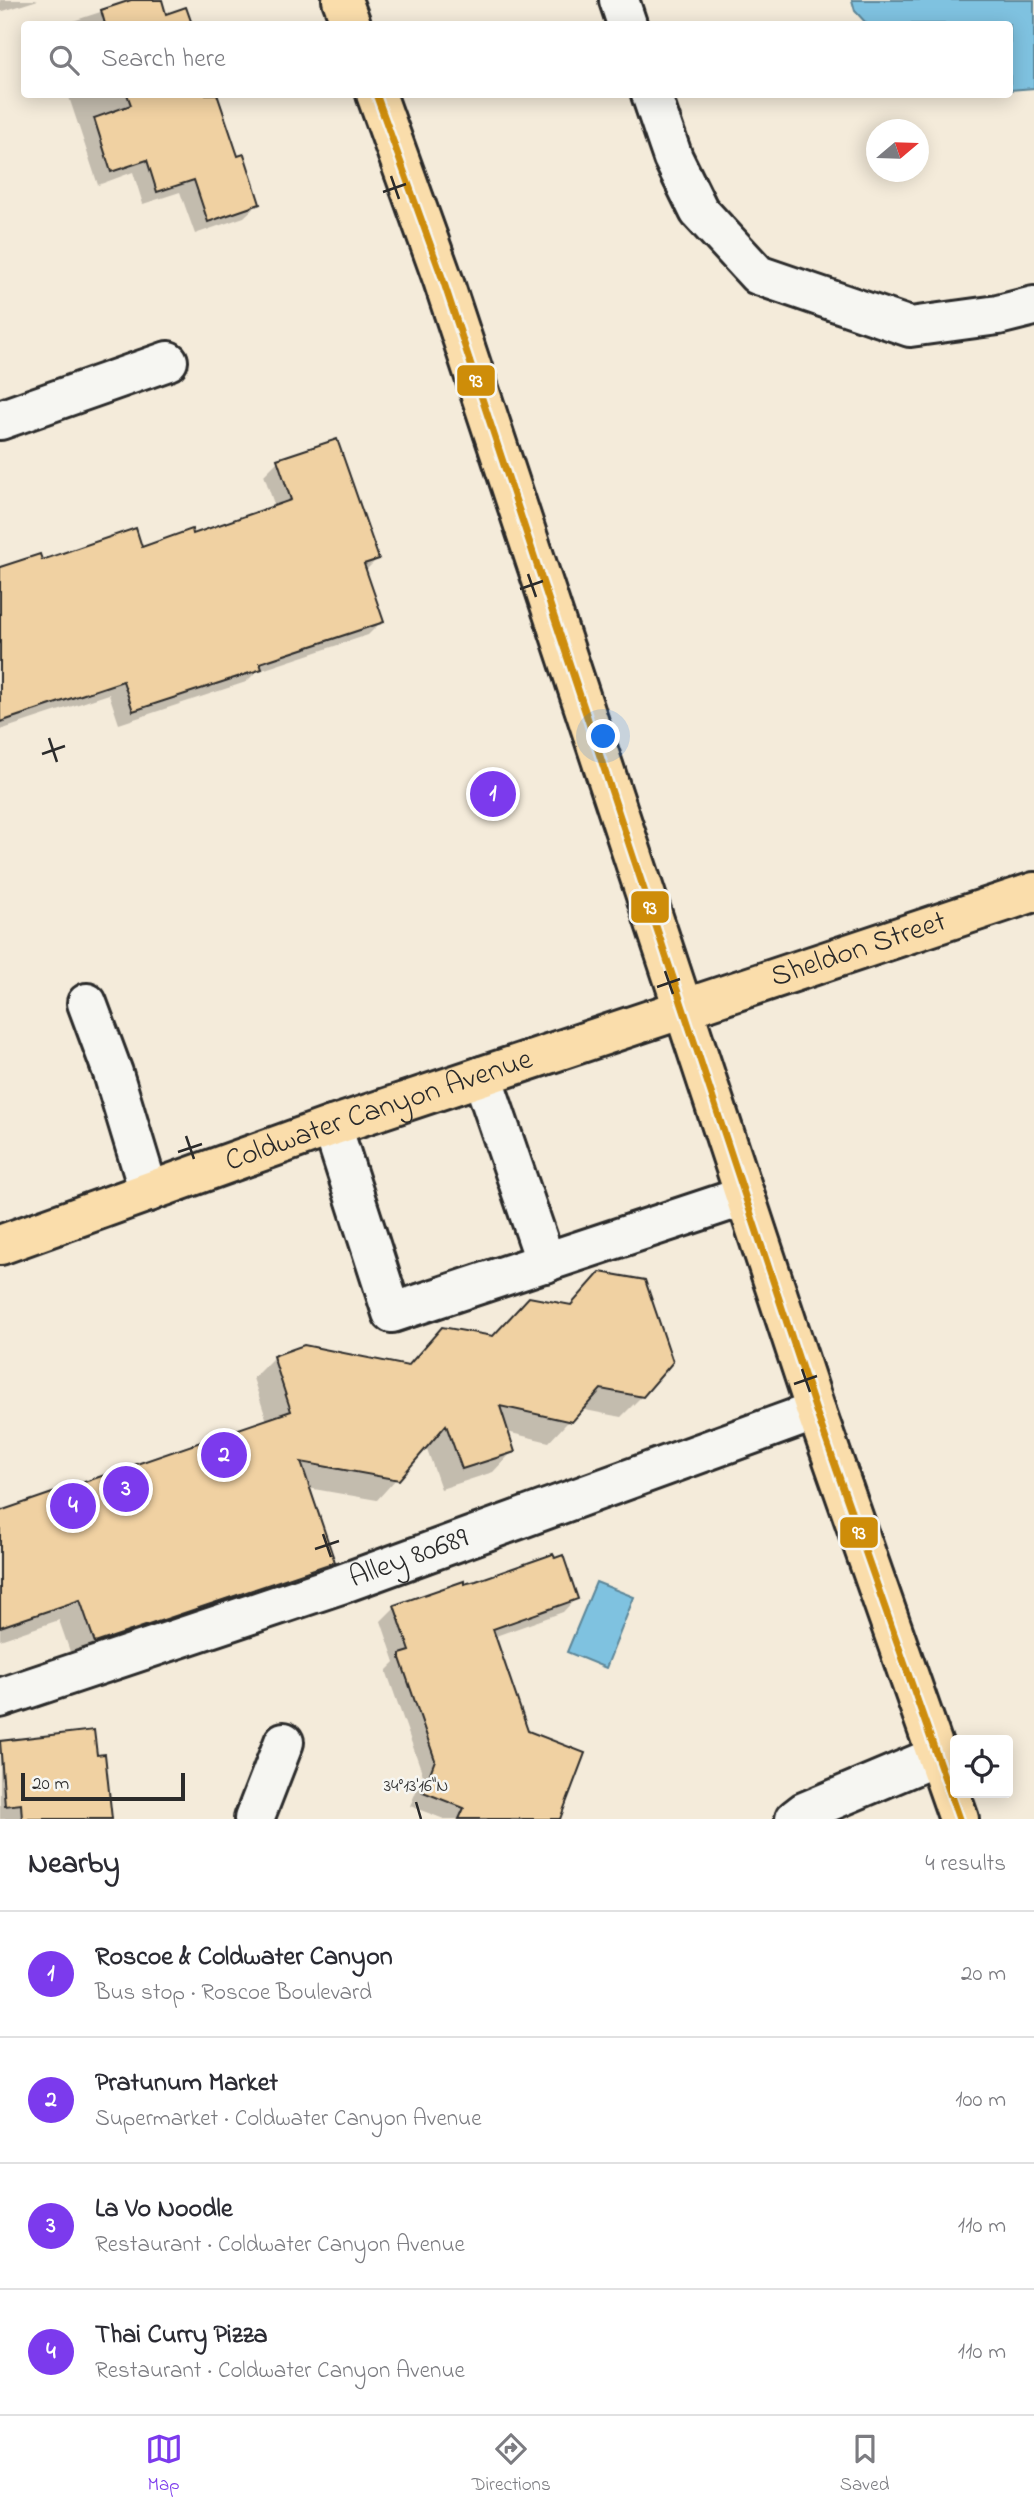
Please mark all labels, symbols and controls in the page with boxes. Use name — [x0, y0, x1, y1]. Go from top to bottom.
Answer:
search box — [21, 21, 1013, 98]
icon: search — [45, 41, 83, 79]
text: Search here — [101, 41, 226, 79]
north arrow — [866, 119, 929, 182]
line badge: 93 — [456, 364, 496, 397]
text: 93 — [468, 369, 483, 396]
your location — [586, 719, 620, 753]
pin: 1 — [470, 768, 516, 820]
line badge: 93 — [630, 890, 670, 924]
text: 93 — [642, 896, 657, 923]
street label: Sheldon Street — [765, 901, 952, 1000]
street label: Coldwater Canyon Avenue — [219, 1038, 539, 1184]
pin: 2 — [201, 1429, 247, 1481]
pin: 3 — [103, 1463, 149, 1515]
pin: 4 — [50, 1480, 96, 1532]
line badge: 93 — [839, 1516, 879, 1549]
street label: Alley 80689 — [343, 1517, 475, 1601]
text: 93 — [851, 1521, 866, 1548]
map controls — [950, 1735, 1013, 1798]
button: locate — [950, 1735, 1013, 1798]
scale bar — [21, 1770, 186, 1802]
text: 20 m — [32, 1771, 69, 1798]
text: 34°13'16"N — [384, 1774, 448, 1800]
text: Nearby — [28, 1843, 120, 1887]
text: 4 results — [925, 1848, 1006, 1881]
text: Roscoe & Coldwater Canyon — [95, 1939, 392, 1977]
text: 1 — [47, 1958, 55, 1991]
text: 20 m — [961, 1958, 1006, 1991]
text: Bus stop · Roscoe Boulevard — [95, 1977, 372, 2010]
text: Pratunum Market — [95, 2065, 278, 2103]
text: 2 — [45, 2084, 57, 2117]
text: 100 m — [955, 2084, 1006, 2117]
text: Supermarket · Coldwater Canyon Avenue — [95, 2103, 482, 2136]
text: La Vo Noodle — [95, 2191, 233, 2229]
text: 3 — [46, 2210, 56, 2243]
text: 110 m — [958, 2210, 1006, 2243]
text: Restaurant · Coldwater Canyon Avenue — [95, 2229, 465, 2262]
text: Thai Curry Pizza — [95, 2317, 268, 2355]
text: 4 — [46, 2336, 56, 2369]
text: 110 m — [958, 2336, 1006, 2369]
text: Restaurant · Coldwater Canyon Avenue — [95, 2355, 465, 2388]
tab: Map — [145, 2430, 183, 2499]
tab: Directions — [472, 2430, 551, 2499]
tab: Saved — [840, 2430, 889, 2499]

